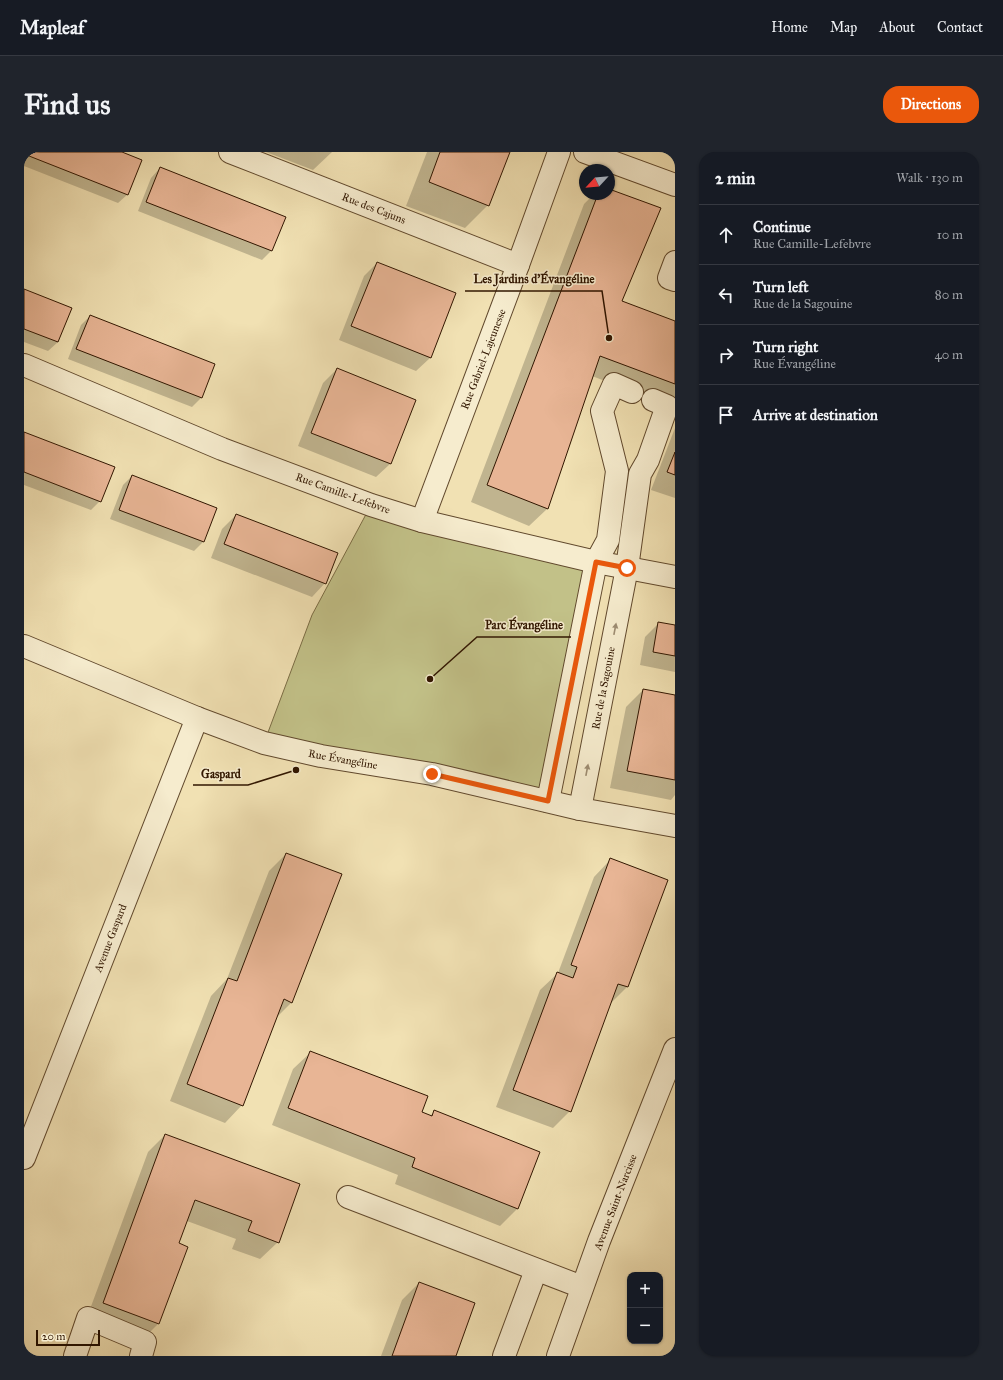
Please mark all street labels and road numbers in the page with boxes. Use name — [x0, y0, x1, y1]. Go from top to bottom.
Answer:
street label: Rue des Cajuns — [340, 190, 408, 227]
street label: Rue Gabriel-Lajeunesse — [458, 307, 509, 411]
street label: Rue Camille-Lefebvre — [294, 470, 392, 517]
street label: Rue de la Sagouine — [589, 645, 618, 731]
street label: Rue Évangéline — [307, 746, 379, 772]
street label: Avenue Gaspard — [91, 902, 130, 975]
street label: Avenue Saint-Narcisse — [591, 1152, 640, 1253]

